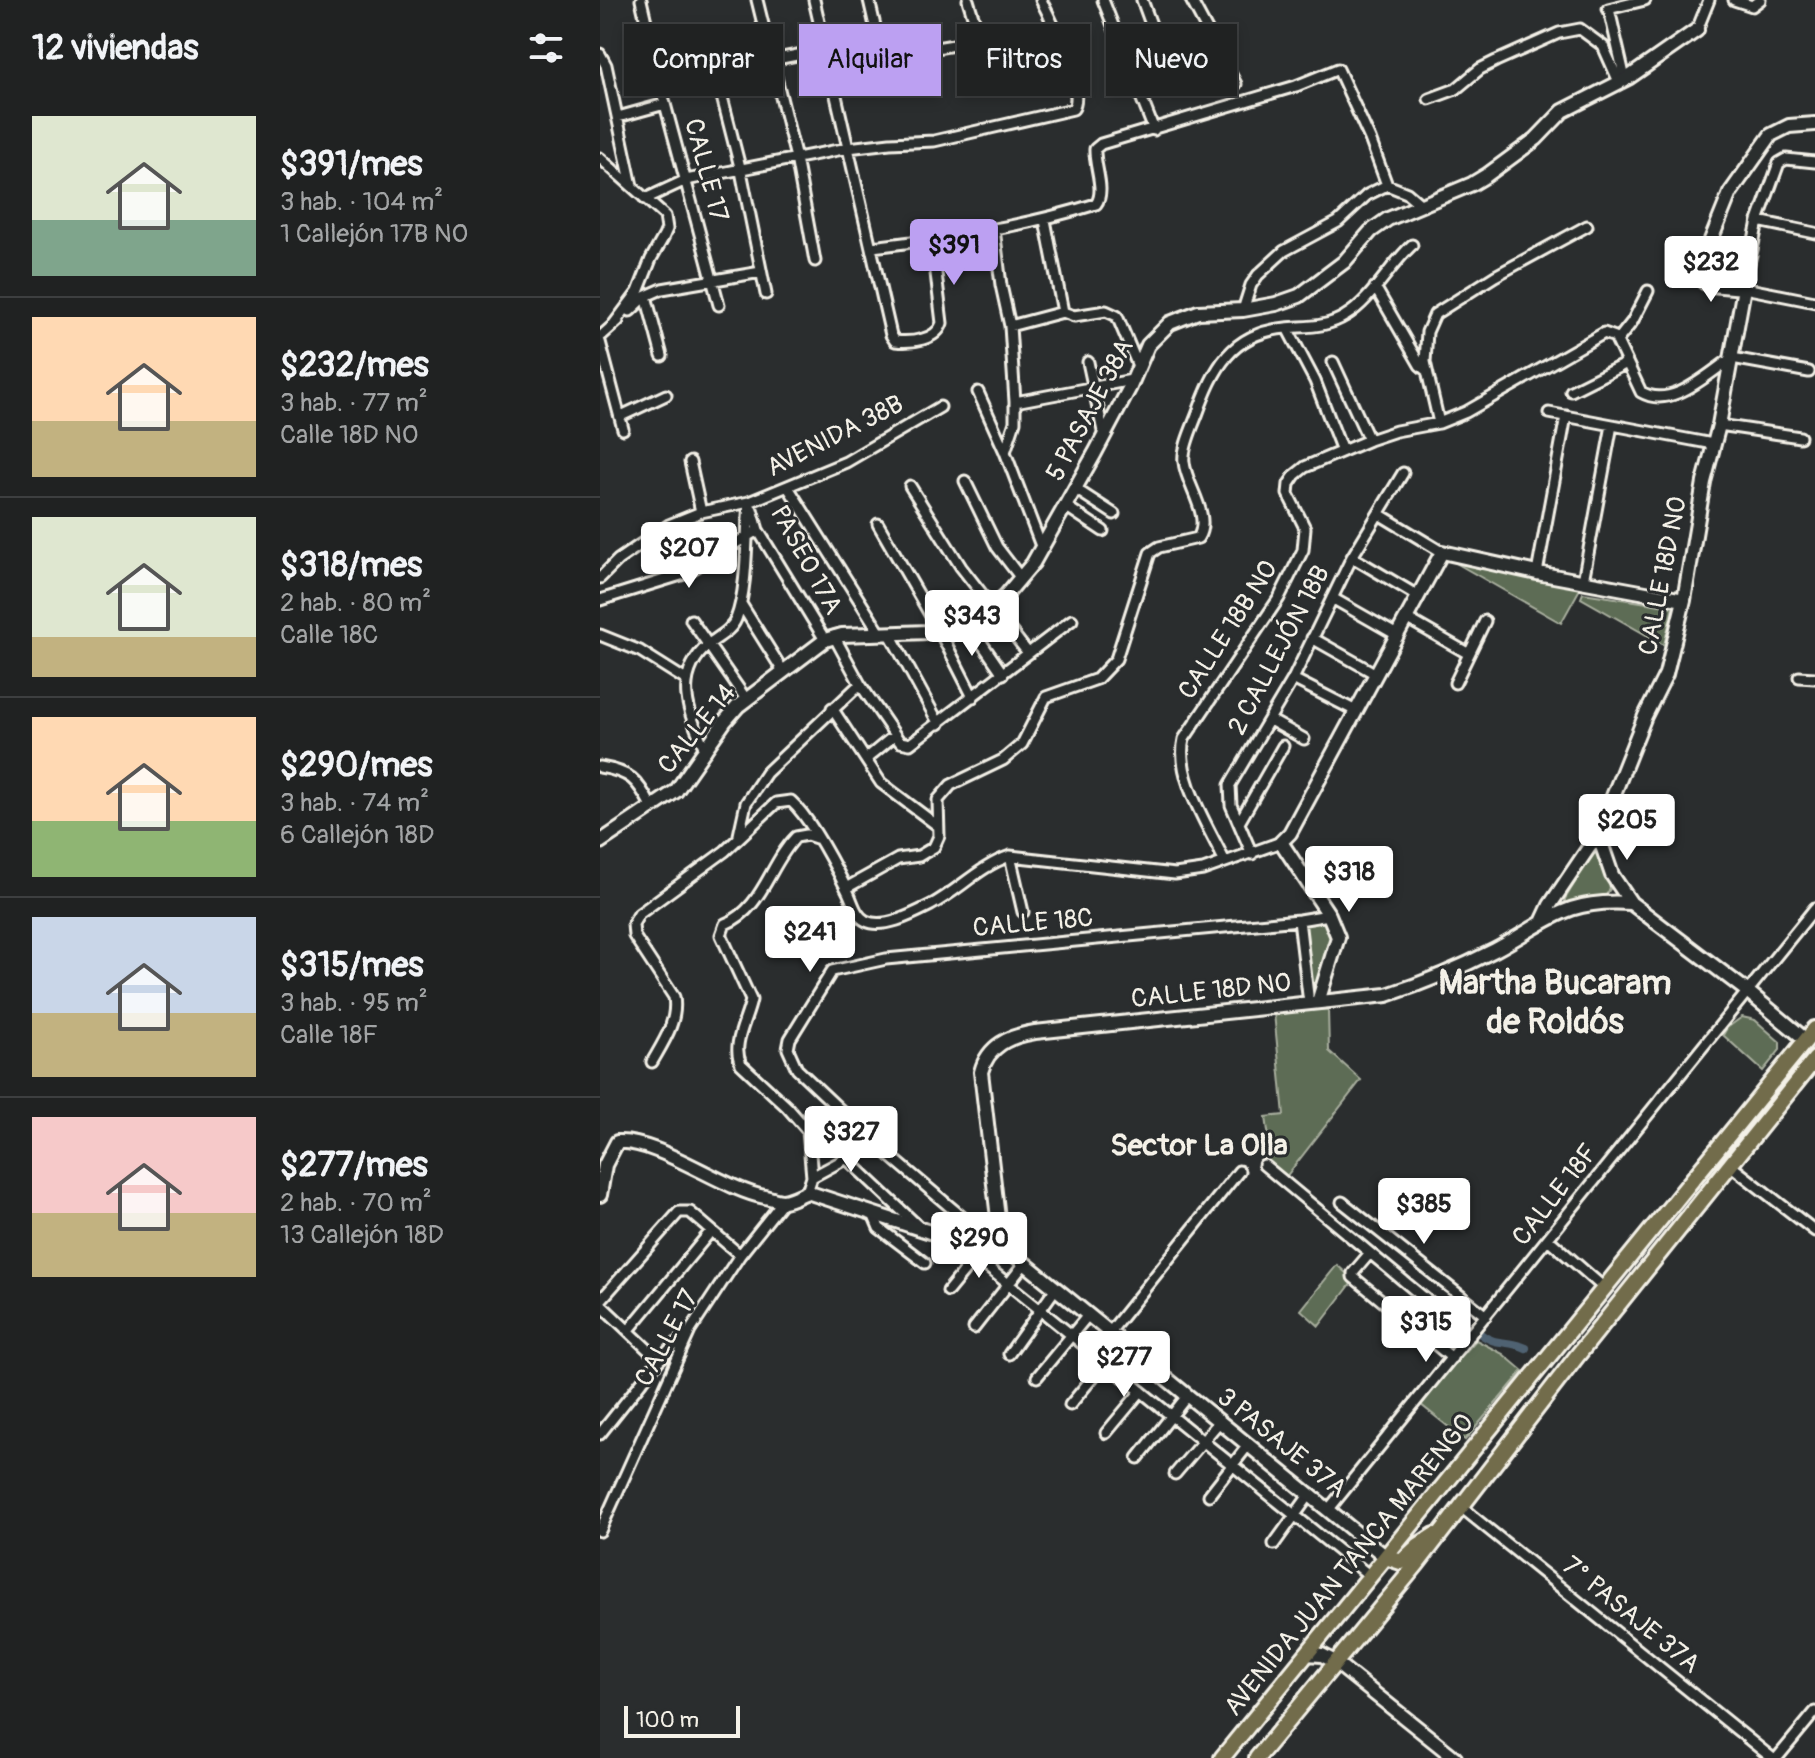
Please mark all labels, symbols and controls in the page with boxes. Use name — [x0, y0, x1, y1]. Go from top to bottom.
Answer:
chip: Comprar — [624, 24, 783, 96]
chip: Alquilar — [799, 24, 941, 96]
chip: Filtros — [957, 24, 1090, 96]
chip: Nuevo — [1106, 24, 1237, 96]
icon: filters — [524, 26, 568, 70]
text: 12 viviendas — [32, 27, 198, 70]
street label: CALLE 17 — [677, 115, 735, 225]
text: $391/mes — [280, 143, 423, 186]
icon: home — [96, 148, 192, 244]
text: 3 hab. · 104 m² — [280, 186, 443, 218]
text: 1 Callejón 17B NO — [280, 218, 468, 250]
pin: $391 — [907, 219, 1001, 287]
text: $391 — [928, 229, 980, 261]
pin: $232 — [1664, 236, 1758, 304]
text: $232 — [1683, 246, 1739, 278]
street label: 5 PASAJE 38A — [1039, 333, 1141, 486]
text: $232/mes — [280, 344, 429, 387]
icon: home — [96, 349, 192, 445]
text: 3 hab. · 77 m² — [280, 387, 428, 419]
street label: AVENIDA 38B — [761, 388, 909, 484]
text: Calle 18D NO — [280, 419, 418, 451]
street label: CALLE 18D NO — [1632, 494, 1694, 658]
street label: PASEO 17A — [763, 500, 849, 620]
pin: $207 — [642, 522, 736, 590]
text: $207 — [659, 532, 719, 564]
text: $318/mes — [280, 544, 422, 587]
icon: home — [96, 549, 192, 645]
street label: CALLE 18B NO — [1171, 555, 1285, 705]
street label: 2 CALLEJÓN 18B — [1220, 559, 1337, 740]
text: 2 hab. · 80 m² — [280, 587, 431, 619]
pin: $343 — [925, 590, 1019, 658]
text: $343 — [943, 600, 1001, 632]
text: Calle 18C — [280, 619, 378, 651]
street label: CALLE 14 — [651, 677, 743, 781]
text: $290/mes — [280, 744, 433, 787]
icon: home — [96, 749, 192, 845]
text: 3 hab. · 74 m² — [280, 787, 429, 819]
pin: $205 — [1580, 794, 1674, 862]
text: $205 — [1597, 804, 1657, 836]
text: 6 Callejón 18D — [280, 819, 434, 851]
pin: $318 — [1302, 846, 1396, 914]
text: $318 — [1323, 856, 1375, 888]
street label: CALLE 18C — [971, 902, 1095, 944]
pin: $241 — [763, 906, 857, 974]
text: $241 — [783, 916, 837, 948]
text: $315/mes — [280, 944, 423, 987]
icon: home — [96, 949, 192, 1045]
district label: Martha Bucaram de Roldós — [1439, 962, 1671, 1044]
street label: CALLE 18D NO — [1129, 967, 1293, 1015]
text: 3 hab. · 95 m² — [280, 987, 428, 1019]
text: Calle 18F — [280, 1019, 378, 1051]
pin: $327 — [804, 1106, 898, 1174]
text: $327 — [823, 1116, 879, 1148]
district label: Sector La Olla — [1110, 1127, 1288, 1164]
street label: CALLE 18F — [1505, 1138, 1605, 1252]
text: $277/mes — [280, 1144, 428, 1187]
icon: home — [96, 1149, 192, 1245]
pin: $385 — [1377, 1178, 1471, 1246]
text: 2 hab. · 70 m² — [280, 1187, 432, 1219]
text: $385 — [1396, 1188, 1452, 1220]
pin: $290 — [932, 1212, 1026, 1280]
text: 13 Callejón 18D — [280, 1219, 444, 1251]
text: $290 — [949, 1222, 1009, 1254]
street label: CALLE 17 — [628, 1284, 706, 1392]
pin: $315 — [1379, 1296, 1473, 1364]
text: $315 — [1400, 1306, 1452, 1338]
pin: $277 — [1077, 1331, 1171, 1399]
text: $277 — [1096, 1341, 1152, 1373]
street label: 3 PASAJE 37A — [1211, 1381, 1353, 1505]
street label: AVENIDA JUAN TANCA MARENGO — [1217, 1408, 1481, 1722]
street label: 7° PASAJE 37A — [1556, 1550, 1706, 1680]
scale bar — [624, 1702, 740, 1738]
text: 100 m — [636, 1706, 699, 1734]

